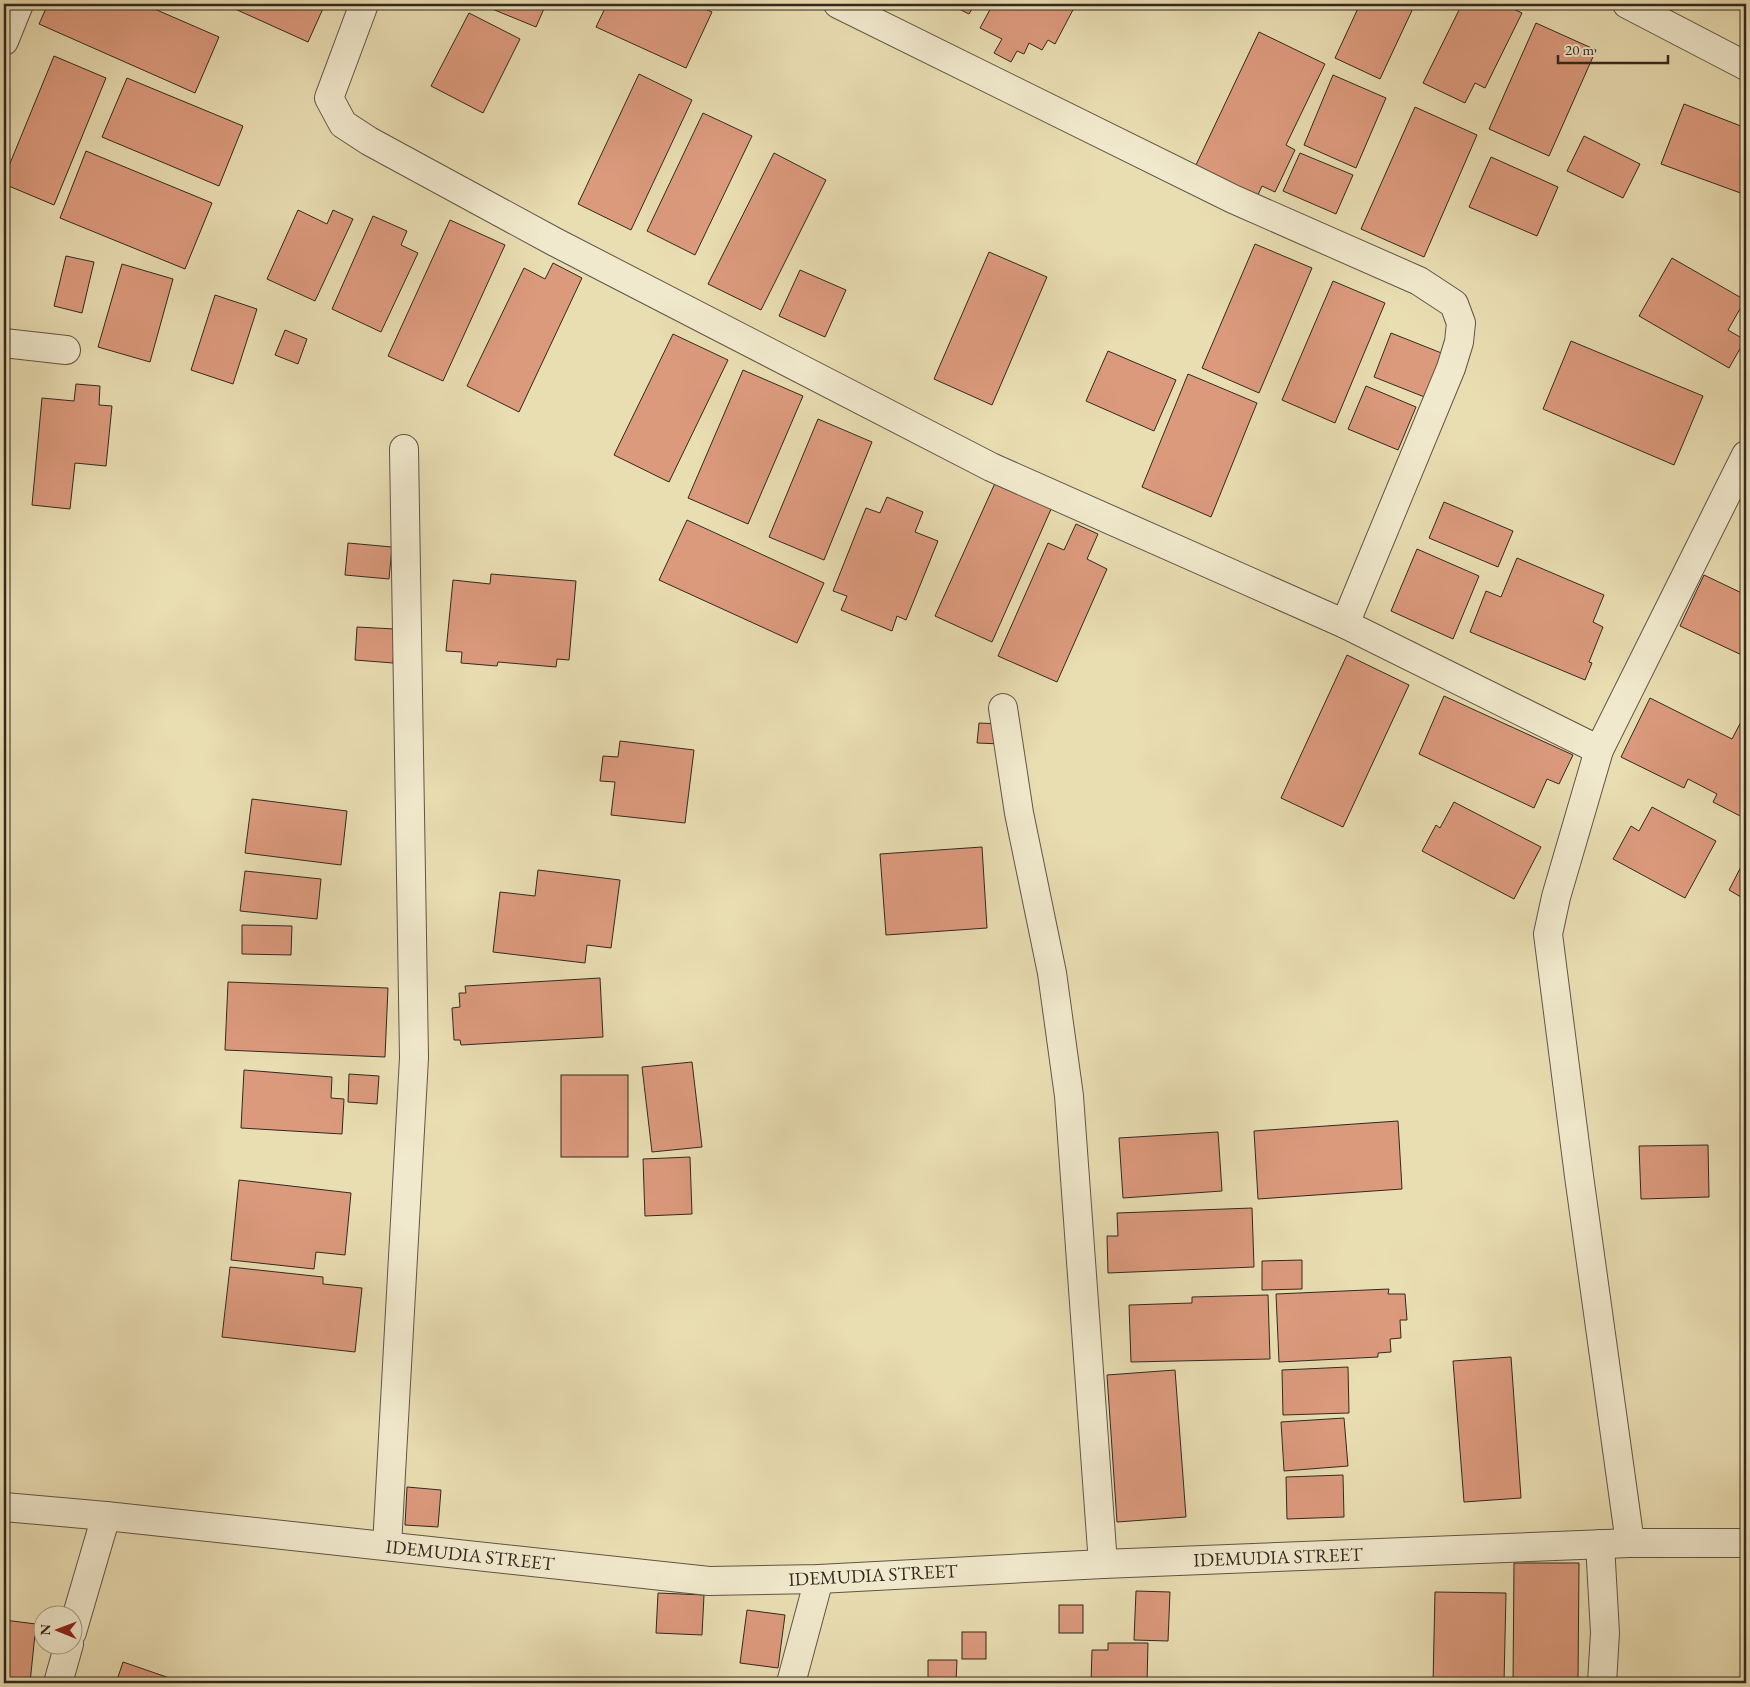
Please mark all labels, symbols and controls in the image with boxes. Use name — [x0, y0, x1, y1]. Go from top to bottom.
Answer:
scale bar — [1558, 32, 1668, 64]
text: 20 m — [1565, 40, 1594, 59]
street label: IDEMUDIA STREET — [384, 1534, 556, 1576]
street label: IDEMUDIA STREET — [1193, 1542, 1363, 1572]
street label: IDEMUDIA STREET — [788, 1558, 959, 1592]
north arrow — [32, 1604, 82, 1654]
text: N — [36, 1623, 54, 1636]

